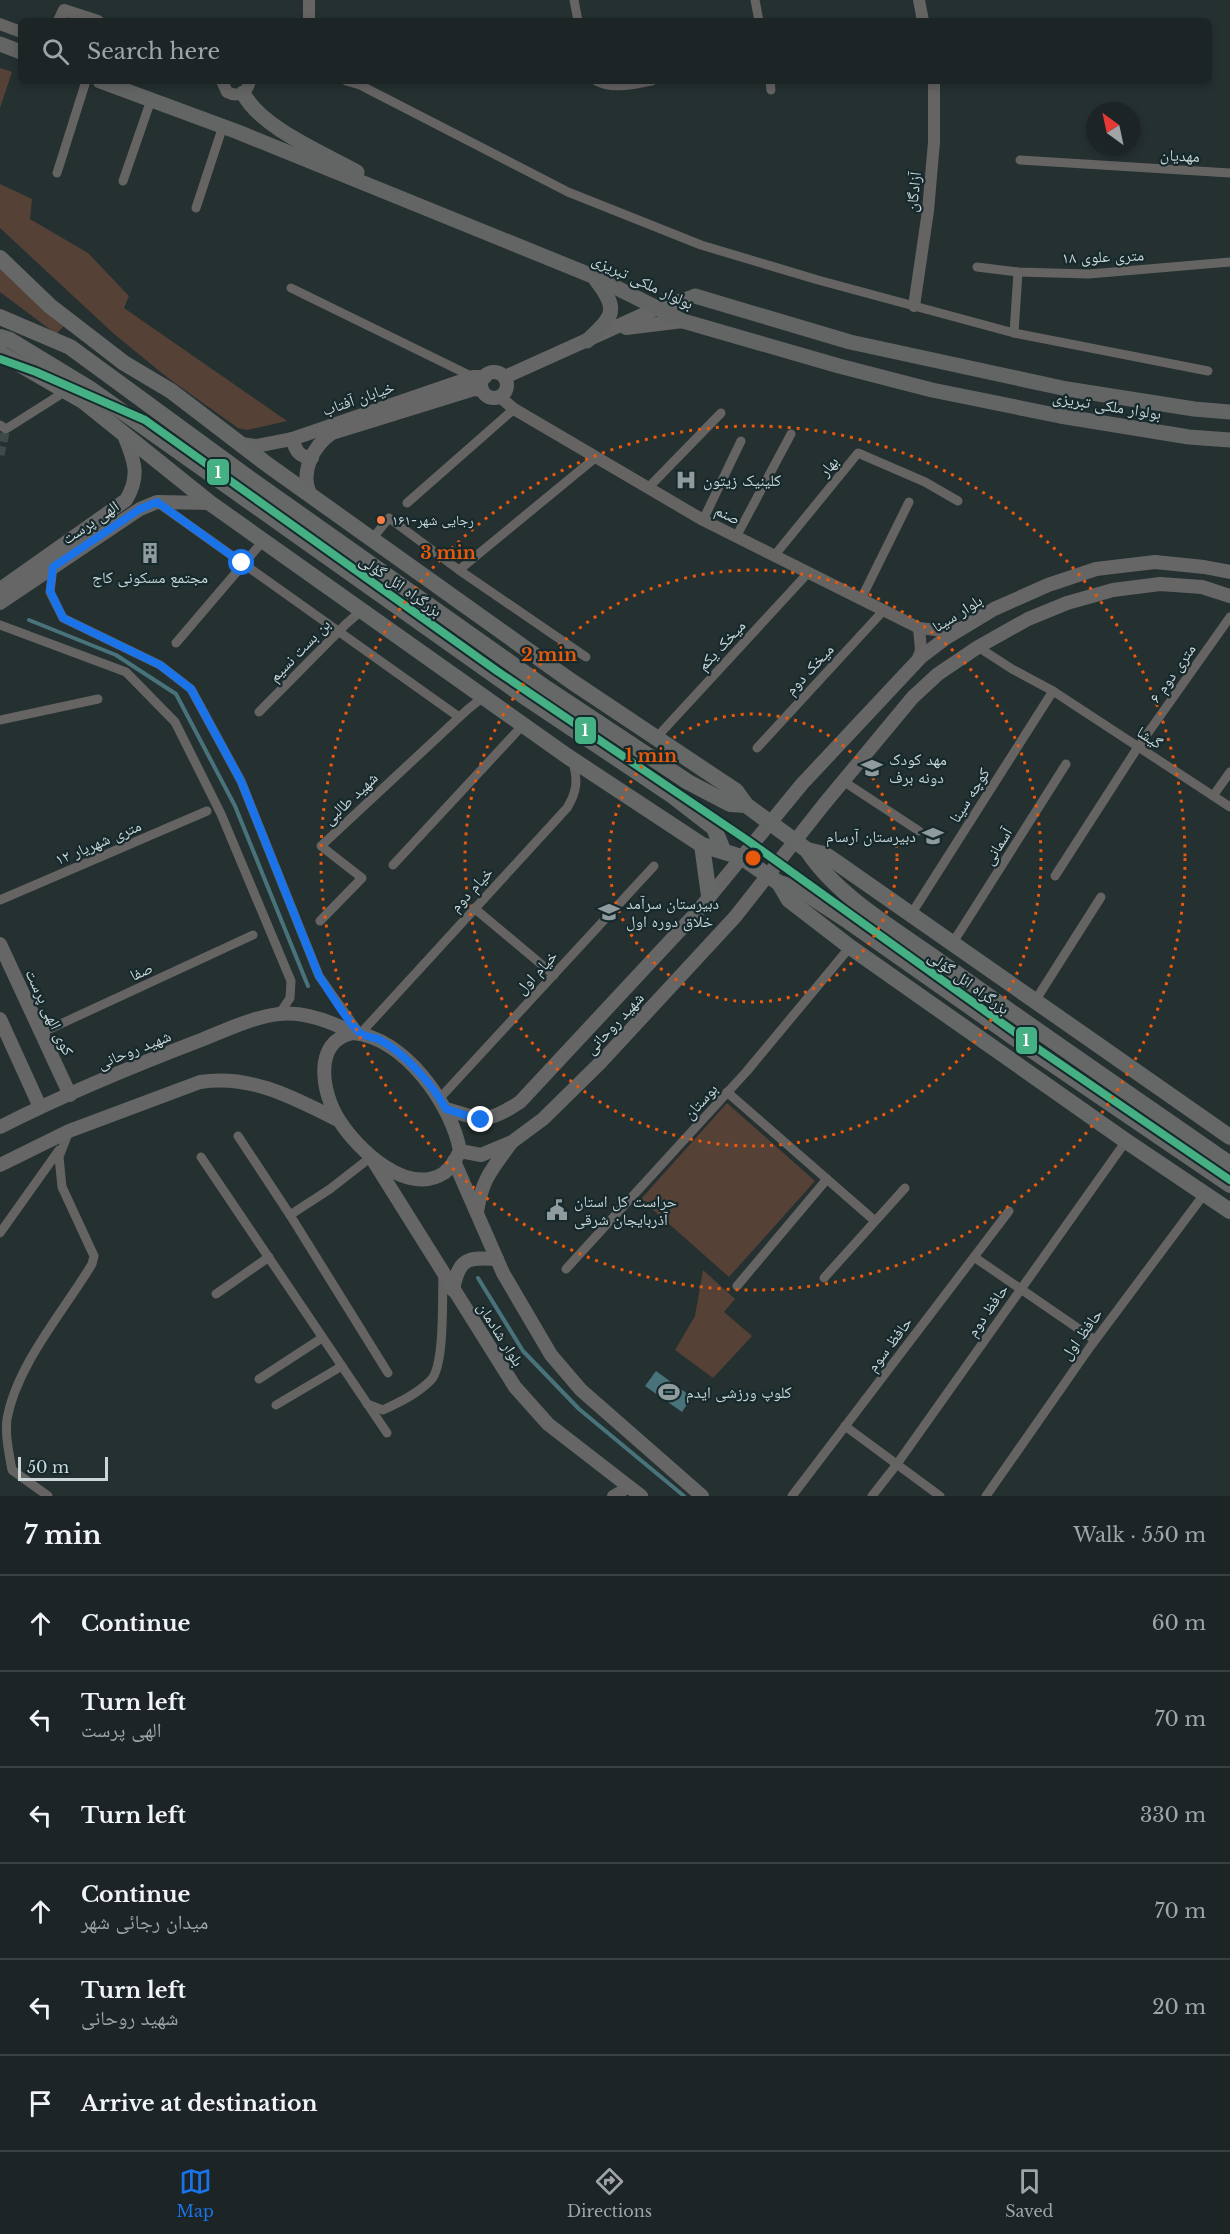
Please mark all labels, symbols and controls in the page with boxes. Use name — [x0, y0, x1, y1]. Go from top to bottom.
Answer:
search box — [18, 18, 1212, 84]
icon: search — [39, 35, 72, 68]
text: Search here — [87, 38, 220, 65]
north arrow — [1086, 102, 1140, 156]
street label: مهدیان — [1160, 144, 1200, 167]
street label: آزادگان — [901, 170, 926, 213]
street label: ۱۸ متری علوی — [1061, 245, 1145, 268]
street label: بولوار ملکی تبریزی — [589, 249, 697, 314]
street label: خیابان آفتاب — [319, 376, 397, 421]
street label: بولوار ملکی تبریزی — [1051, 387, 1163, 424]
street label: بهار — [813, 452, 842, 481]
line badge: 1 — [206, 458, 230, 486]
text: 1 — [215, 462, 222, 482]
hospital icon: کلینیک زیتون — [674, 468, 698, 492]
place label: کلینیک زیتون — [703, 470, 781, 491]
street label: الهی پرست — [58, 496, 123, 549]
street label: صنم — [712, 499, 744, 530]
place label: ۱۶۱-رجایی شهر — [392, 511, 474, 529]
marker: ۱۶۱-رجایی شهر — [375, 514, 387, 526]
building icon: مجتمع مسکونى کاج — [138, 541, 162, 565]
text: 3 min — [420, 542, 476, 564]
route start — [228, 549, 254, 575]
street label: بزرگراه ائل گؤلی — [355, 549, 446, 621]
place label: مجتمع مسکونى کاج — [92, 567, 208, 588]
street label: بلوار سینا — [928, 590, 986, 636]
street label: بن بست نسیم — [264, 614, 335, 687]
street label: میخک یکم — [693, 616, 750, 675]
street label: میخک دوم — [780, 639, 838, 699]
street label: ۶ متری دوم — [1144, 640, 1200, 707]
text: 2 min — [521, 644, 577, 666]
line badge: 1 — [574, 716, 597, 745]
text: 1 — [582, 720, 589, 740]
street label: گیشا — [1133, 721, 1167, 753]
text: 1 min — [625, 745, 677, 767]
place label: مهد کودک دونه برف — [889, 749, 947, 787]
school or university icon: مهد کودک دونه برف — [860, 756, 884, 780]
street label: کوچه سینا — [944, 763, 994, 826]
street label: شهید طالبی — [318, 767, 382, 829]
street label: ۱۲ متری شهریار — [52, 815, 145, 870]
street label: آسمانی — [978, 823, 1018, 869]
school or university icon: دبیرستان آرسام — [921, 824, 945, 848]
place label: دبیرستان آرسام — [826, 826, 916, 847]
centre of rings — [743, 848, 763, 868]
street label: خیام دوم — [445, 862, 498, 916]
place label: دبیرستان سرآمد خلاق دوره اول — [626, 893, 719, 932]
school or university icon: دبیرستان سرآمد خلاق دوره اول — [597, 900, 621, 924]
street label: خیام اول — [511, 946, 562, 999]
street label: بزرگراه ائل گؤلی — [924, 946, 1014, 1019]
street label: صفا — [126, 957, 156, 985]
street label: کوی الهی پرست — [20, 966, 79, 1059]
street label: شهید روحانی — [580, 988, 649, 1059]
street label: شهید روحانی — [94, 1025, 174, 1074]
line badge: 1 — [1015, 1026, 1038, 1055]
text: 1 — [1023, 1030, 1030, 1050]
street label: بوستان — [679, 1079, 722, 1124]
route end — [467, 1106, 493, 1132]
place label: حراست کل استان آذربایجان شرقی — [574, 1191, 677, 1230]
public building icon: حراست کل استان آذربایجان شرقی — [545, 1198, 569, 1222]
street label: حافظ دوم — [962, 1280, 1013, 1341]
street label: بلوار شادمان — [473, 1298, 529, 1370]
street label: حافظ اول — [1056, 1304, 1107, 1364]
street label: حافظ سوم — [862, 1313, 917, 1376]
sports icon: کلوپ ورزشی ایدم — [657, 1380, 681, 1404]
place label: کلوپ ورزشی ایدم — [686, 1382, 792, 1403]
scale bar — [18, 1454, 108, 1482]
text: 50 m — [27, 1457, 69, 1477]
text: 7 min — [24, 1519, 101, 1551]
text: Walk · 550 m — [1073, 1523, 1206, 1547]
icon: ahead — [24, 1607, 57, 1640]
text: Continue — [81, 1610, 190, 1637]
text: 60 m — [1152, 1611, 1206, 1635]
text: Turn left — [81, 1689, 186, 1716]
icon: left — [24, 1703, 57, 1736]
text: 70 m — [1154, 1707, 1206, 1731]
text: الهی پرست — [81, 1718, 162, 1742]
icon: left — [24, 1799, 57, 1832]
text: Turn left — [81, 1802, 186, 1829]
text: 330 m — [1140, 1803, 1206, 1827]
text: Continue — [81, 1881, 190, 1908]
icon: ahead — [24, 1895, 57, 1928]
text: 70 m — [1154, 1899, 1206, 1923]
text: میدان رجائی شهر — [81, 1910, 208, 1934]
text: Turn left — [81, 1977, 186, 2004]
icon: left — [24, 1991, 57, 2024]
text: 20 m — [1152, 1995, 1206, 2019]
text: شهید روحانی — [81, 2006, 178, 2030]
icon: arrive — [24, 2087, 57, 2120]
text: Arrive at destination — [81, 2090, 318, 2117]
tab: Map — [177, 2165, 214, 2221]
tab: Directions — [567, 2165, 652, 2221]
tab: Saved — [1005, 2165, 1053, 2221]

